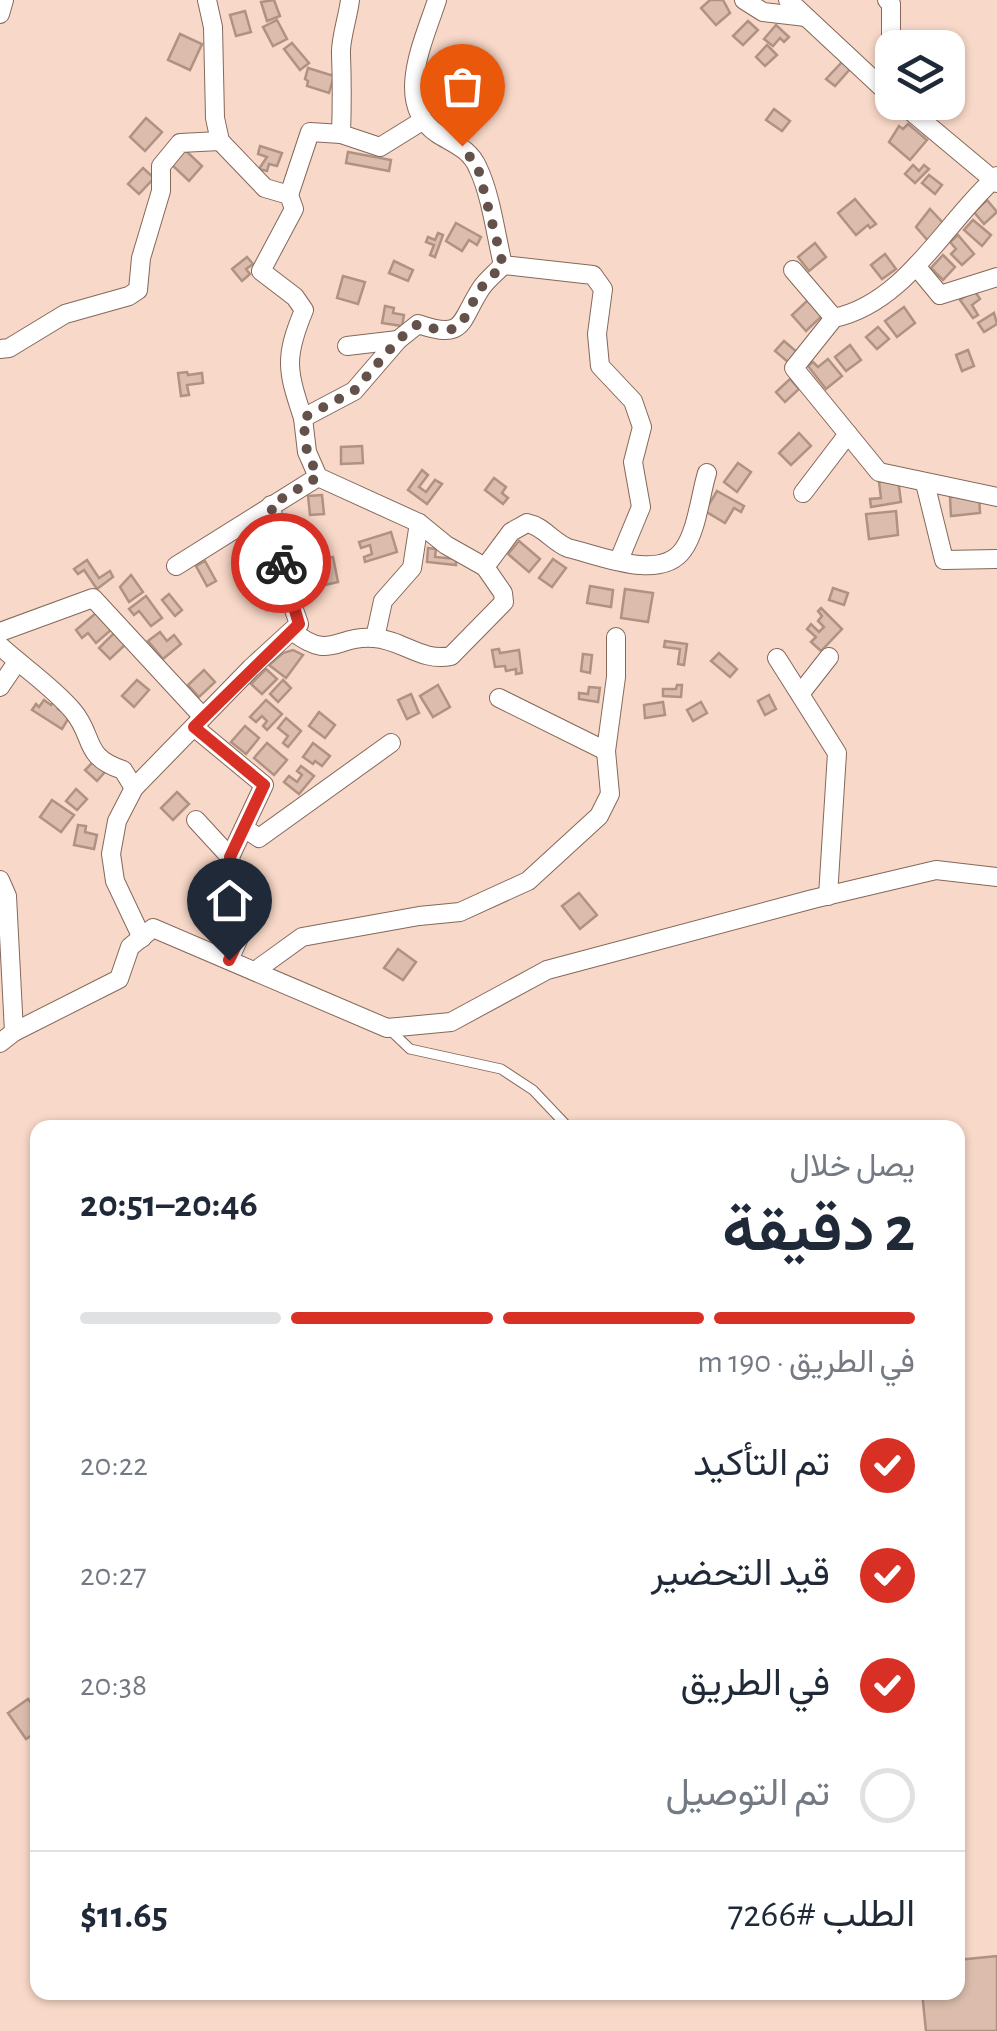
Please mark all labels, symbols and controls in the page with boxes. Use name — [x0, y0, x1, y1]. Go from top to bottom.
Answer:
map controls — [875, 30, 965, 120]
button: layers — [875, 30, 965, 120]
pin — [420, 44, 505, 147]
icon: bag — [435, 59, 490, 114]
courier — [231, 513, 331, 613]
icon: bike — [254, 536, 309, 591]
pin — [187, 858, 272, 961]
icon: home — [202, 873, 257, 928]
text: يصل خلال — [790, 1150, 915, 1182]
text: 20:46–20:51 — [80, 1186, 258, 1224]
text: 2 دقيقة — [722, 1198, 915, 1263]
text: في الطريق · 190 m — [697, 1346, 915, 1378]
icon: check — [860, 1438, 915, 1493]
text: تم التأكيد — [693, 1445, 830, 1483]
text: 20:22 — [80, 1449, 148, 1481]
icon: check — [860, 1548, 915, 1603]
text: قيد التحضير — [651, 1555, 830, 1593]
text: 20:27 — [80, 1559, 147, 1591]
icon: check — [860, 1658, 915, 1713]
text: في الطريق — [680, 1665, 830, 1703]
text: 20:38 — [80, 1669, 147, 1701]
text: تم التوصيل — [665, 1775, 830, 1813]
text: الطلب #7266 — [727, 1896, 915, 1934]
text: $11.65 — [80, 1897, 168, 1935]

